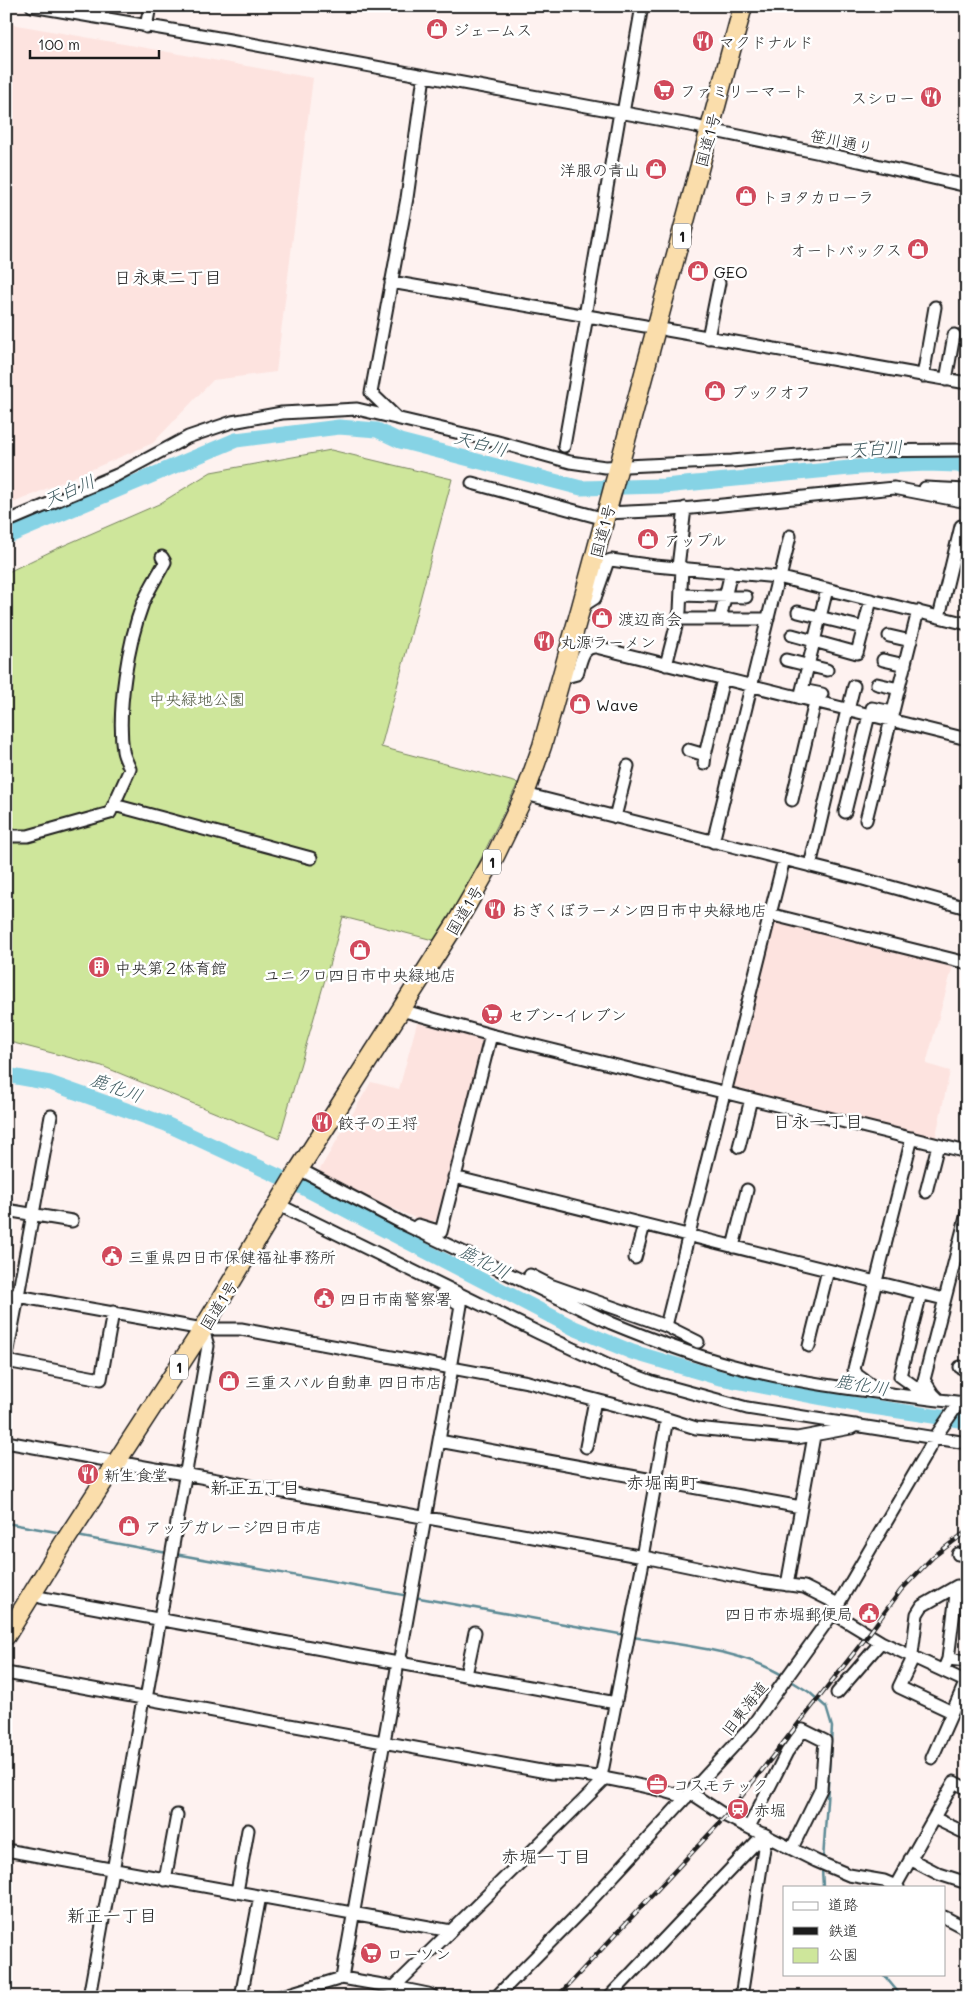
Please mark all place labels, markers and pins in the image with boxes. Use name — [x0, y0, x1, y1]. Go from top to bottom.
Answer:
shop icon: ジェームス — [425, 17, 449, 41]
place label: ジェームス — [453, 19, 532, 40]
restaurant icon: マクドナルド — [691, 29, 715, 53]
place label: マクドナルド — [719, 31, 814, 52]
supermarket icon: ファミリーマート — [652, 78, 676, 102]
place label: ファミリーマート — [680, 80, 808, 101]
restaurant icon: スシロー — [919, 85, 943, 109]
place label: スシロー — [851, 87, 915, 108]
shop icon: 洋服の青山 — [644, 157, 668, 181]
place label: 洋服の青山 — [560, 159, 640, 180]
shop icon: トヨタカローラ — [734, 184, 758, 208]
place label: トヨタカローラ — [762, 186, 874, 207]
shop icon: オートバックス — [906, 237, 930, 261]
place label: オートバックス — [790, 239, 902, 260]
shop icon: GEO — [686, 259, 710, 283]
place label: GEO — [714, 261, 748, 282]
shop icon: ブックオフ — [703, 379, 727, 403]
place label: ブックオフ — [731, 381, 811, 402]
shop icon: アップル — [636, 527, 660, 551]
place label: アップル — [664, 529, 727, 550]
shop icon: 渡辺商会 — [590, 606, 614, 630]
place label: 渡辺商会 — [618, 608, 682, 629]
restaurant icon: 丸源ラーメン — [532, 629, 556, 653]
place label: 丸源ラーメン — [560, 631, 656, 652]
shop icon: Wave — [568, 692, 592, 716]
place label: Wave — [596, 694, 638, 715]
restaurant icon: おぎくぼラーメン四日市中央緑地店 — [483, 897, 507, 921]
place label: おぎくぼラーメン四日市中央緑地店 — [511, 899, 767, 920]
shop icon: ユニクロ四日市中央緑地店 — [348, 938, 372, 962]
building icon: 中央第２体育館 — [87, 955, 111, 979]
place label: 中央第２体育館 — [115, 957, 227, 978]
place label: ユニクロ四日市中央緑地店 — [264, 964, 456, 985]
supermarket icon: セブン-イレブン — [480, 1002, 504, 1026]
place label: セブン-イレブン — [508, 1004, 627, 1025]
restaurant icon: 餃子の王将 — [310, 1110, 334, 1134]
place label: 餃子の王将 — [338, 1112, 418, 1133]
public building icon: 三重県四日市保健福祉事務所 — [100, 1244, 124, 1268]
place label: 三重県四日市保健福祉事務所 — [128, 1246, 336, 1267]
public building icon: 四日市南警察署 — [312, 1286, 336, 1310]
place label: 四日市南警察署 — [340, 1288, 452, 1309]
shop icon: 三重スバル自動車 四日市店 — [217, 1369, 241, 1393]
place label: 三重スバル自動車 四日市店 — [245, 1371, 442, 1392]
restaurant icon: 新生食堂 — [76, 1462, 100, 1486]
place label: 新生食堂 — [104, 1464, 168, 1485]
shop icon: アップガレージ四日市店 — [117, 1514, 141, 1538]
place label: アップガレージ四日市店 — [145, 1516, 322, 1537]
public building icon: 四日市赤堀郵便局 — [857, 1601, 881, 1625]
place label: 四日市赤堀郵便局 — [725, 1603, 853, 1624]
office icon: コスモテック — [645, 1772, 669, 1796]
place label: コスモテック — [673, 1774, 768, 1795]
station icon: 赤堀 — [726, 1797, 750, 1821]
place label: 赤堀 — [754, 1799, 786, 1820]
supermarket icon: ローソン — [359, 1941, 383, 1965]
place label: ローソン — [387, 1943, 451, 1964]

